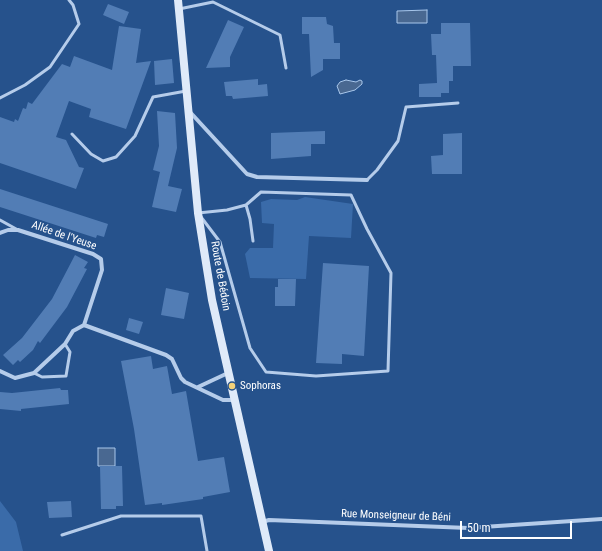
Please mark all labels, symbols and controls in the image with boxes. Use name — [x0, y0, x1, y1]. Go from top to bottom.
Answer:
street label: Allée de l'Yeuse — [30, 219, 98, 253]
street label: Route de Bédoin — [207, 240, 233, 312]
place label: Sophoras — [240, 379, 281, 393]
marker: Sophoras — [227, 381, 237, 391]
street label: Rue Monseigneur de Béni — [341, 507, 451, 525]
scale bar — [462, 513, 574, 539]
text: 50 m — [467, 521, 491, 535]

